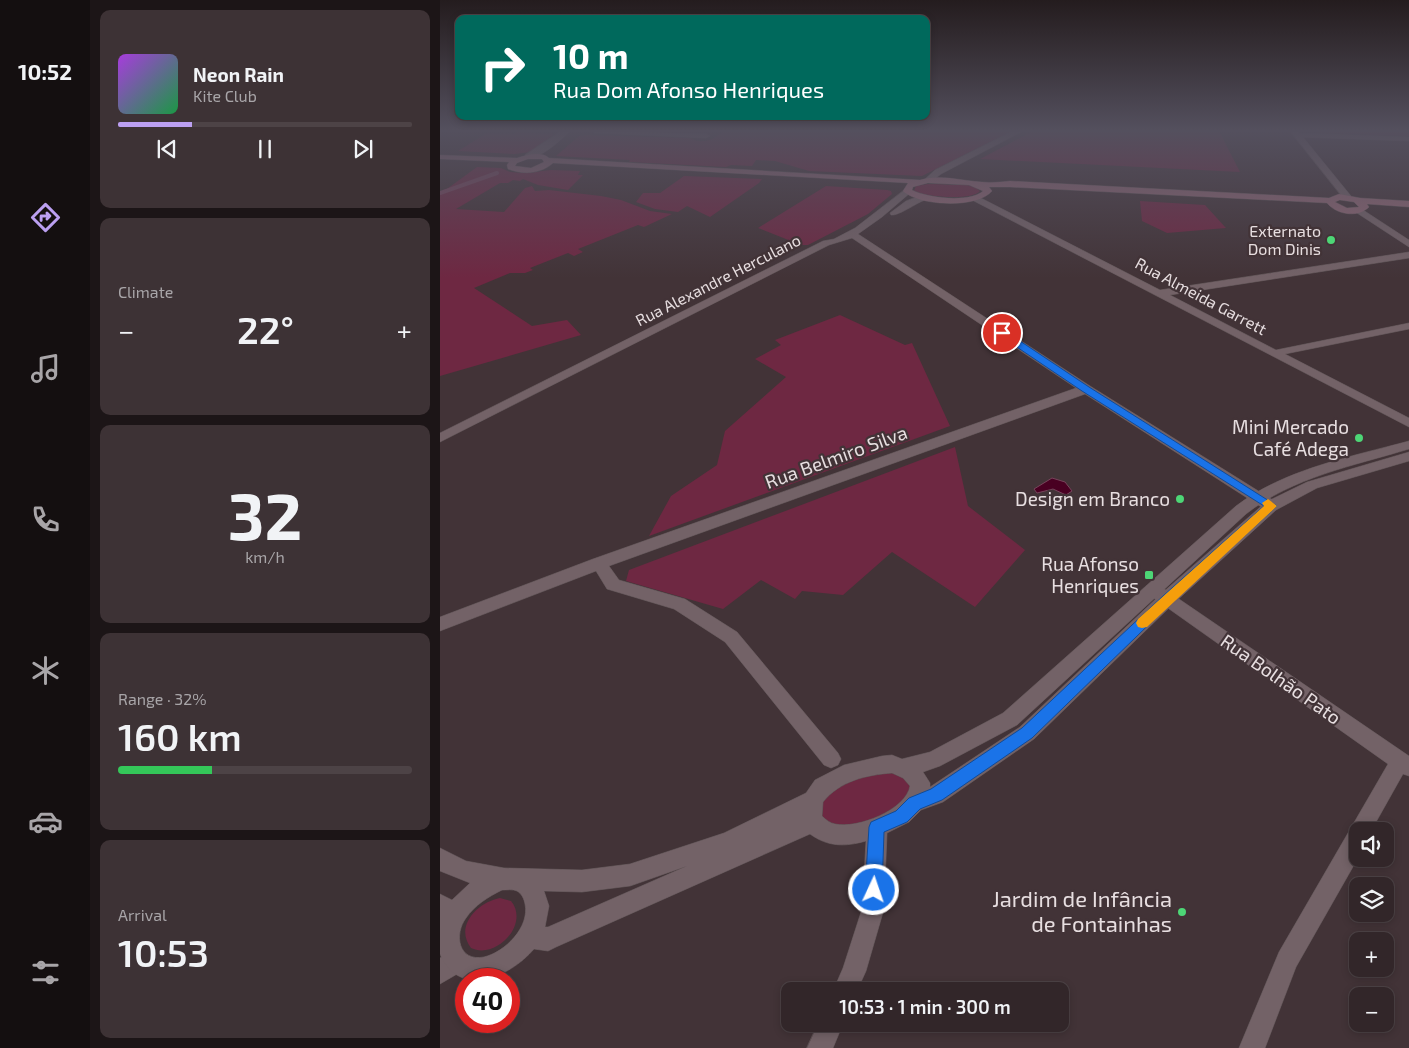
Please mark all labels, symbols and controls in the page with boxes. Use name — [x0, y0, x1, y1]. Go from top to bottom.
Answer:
text: 10 m — [553, 34, 629, 76]
icon: right — [470, 35, 535, 100]
text: 10:52 — [18, 58, 72, 84]
text: Neon Rain — [193, 63, 284, 86]
text: Rua Dom Afonso Henriques — [553, 76, 824, 102]
text: Kite Club — [193, 86, 257, 105]
icon: previous — [153, 135, 181, 163]
icon: pause — [251, 135, 279, 163]
icon: next — [349, 135, 377, 163]
icon: directions — [28, 200, 63, 235]
place label: Externato Dom Dinis — [1248, 221, 1321, 258]
street label: Rua Alexandre Herculano — [632, 230, 803, 329]
marker: Externato Dom Dinis — [1325, 234, 1337, 246]
street label: Rua Almeida Garrett — [1132, 253, 1270, 338]
text: Climate — [118, 282, 173, 301]
text: 22° — [237, 306, 294, 352]
pin — [981, 312, 1023, 354]
text: − — [118, 313, 134, 347]
text: + — [397, 313, 412, 347]
icon: arrive — [988, 319, 1016, 347]
icon: music — [28, 351, 63, 386]
place label: Mini Mercado Café Adega — [1232, 415, 1349, 460]
street label: Rua Belmiro Silva — [762, 420, 910, 493]
marker: Mini Mercado Café Adega — [1353, 432, 1365, 444]
text: 32 — [228, 475, 302, 553]
place label: Design em Branco — [1015, 487, 1170, 510]
marker: Design em Branco — [1174, 493, 1186, 505]
icon: phone — [28, 502, 63, 537]
text: km/h — [245, 547, 285, 566]
place label: Rua Afonso Henriques — [1041, 552, 1139, 597]
marker: Rua Afonso Henriques — [1143, 569, 1155, 581]
street label: Rua Bolhão Pato — [1217, 629, 1346, 729]
icon: climate — [28, 653, 63, 688]
text: Range · 32% — [118, 689, 207, 708]
text: 160 km — [118, 713, 242, 759]
icon: car — [28, 804, 63, 839]
map controls — [1349, 822, 1394, 1032]
button: sound — [1349, 822, 1394, 867]
position arrow — [847, 863, 899, 915]
button: layers — [1349, 877, 1394, 922]
place label: Jardim de Infância de Fontainhas — [992, 885, 1172, 936]
text: Arrival — [118, 905, 167, 924]
marker: Jardim de Infância de Fontainhas — [1176, 906, 1188, 918]
text: 10:53 — [118, 929, 209, 975]
button: + — [1349, 932, 1394, 977]
icon: filters — [28, 955, 63, 990]
speed limit sign: 40 — [455, 968, 520, 1033]
button: − — [1349, 987, 1394, 1032]
text: 10:53 · 1 min · 300 m — [839, 995, 1011, 1018]

